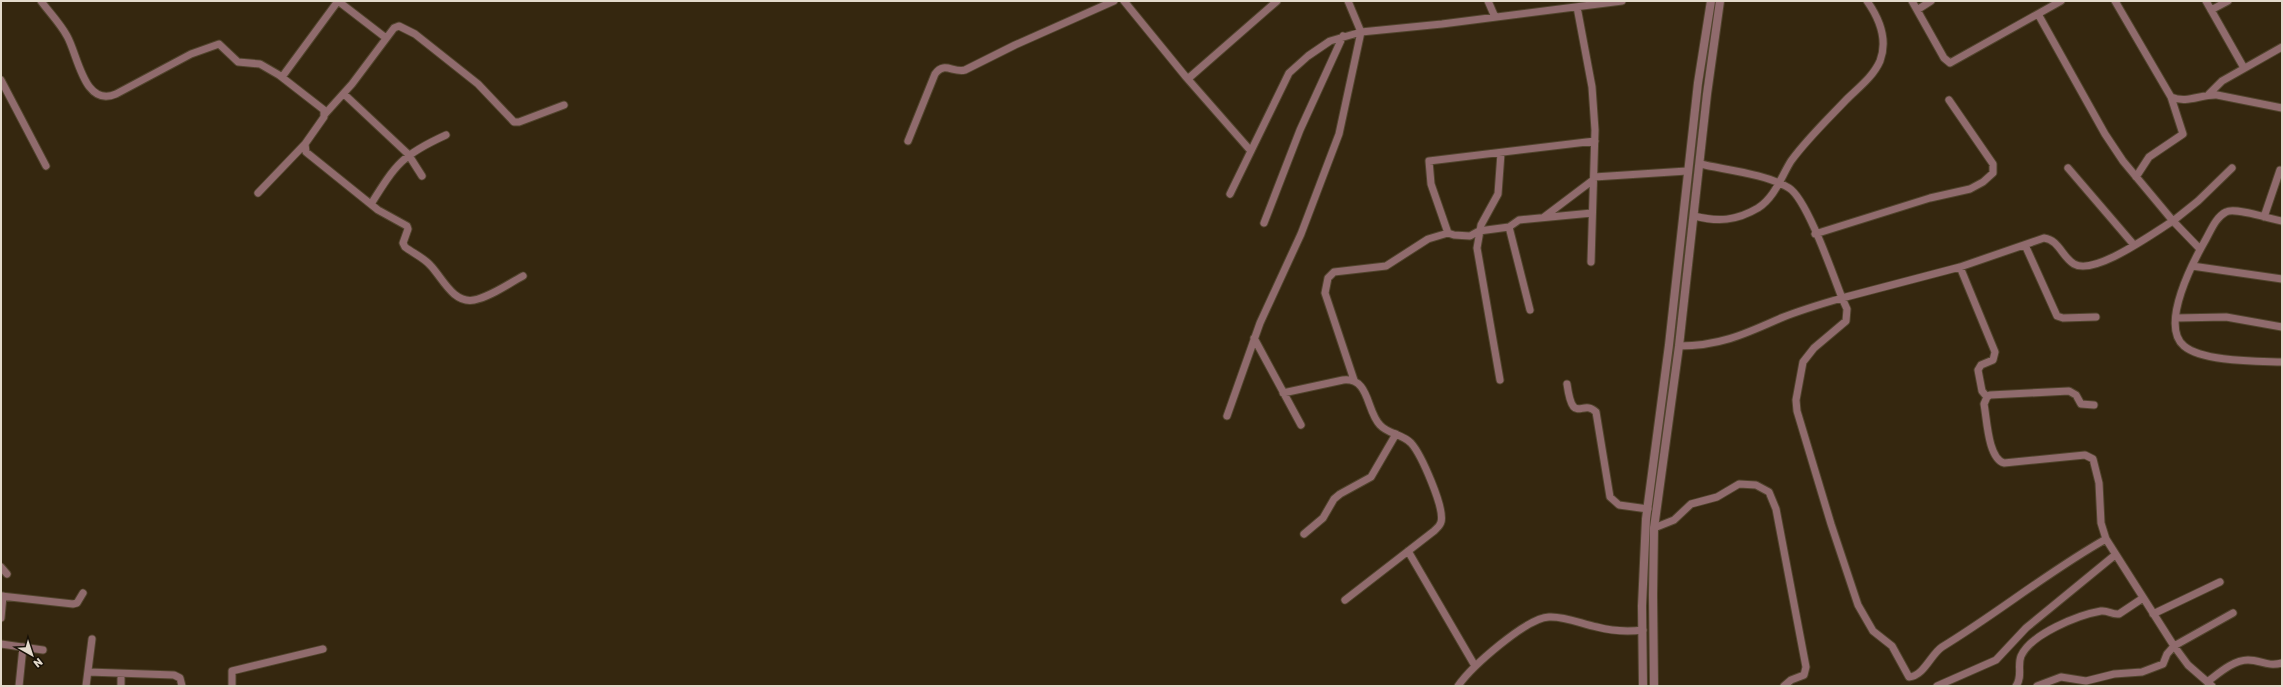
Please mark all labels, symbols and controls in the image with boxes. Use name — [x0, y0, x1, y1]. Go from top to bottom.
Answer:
north arrow — [12, 635, 52, 675]
text: N — [31, 655, 45, 670]

